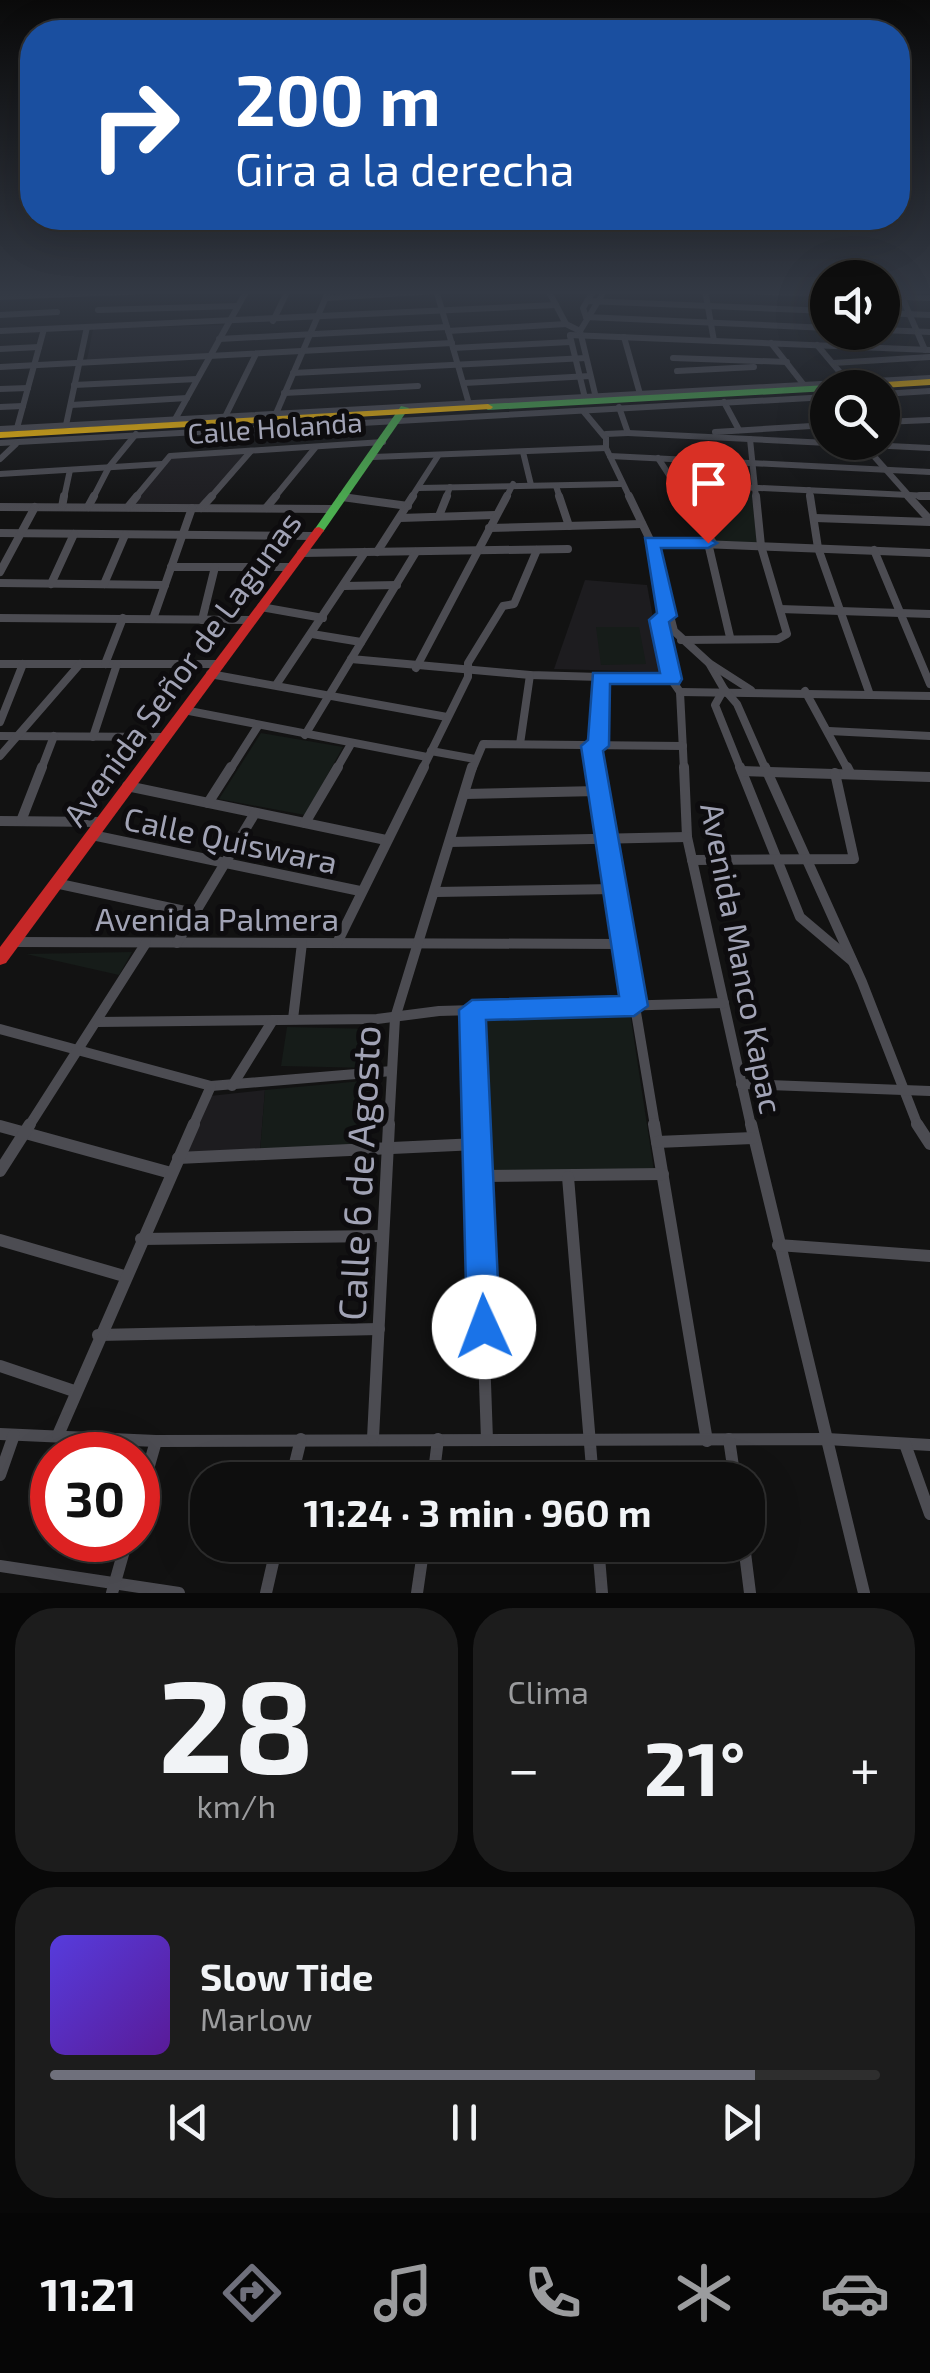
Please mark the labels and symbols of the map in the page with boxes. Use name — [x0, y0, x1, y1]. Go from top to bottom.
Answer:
street label: Calle Holanda — [186, 404, 364, 450]
pin — [666, 441, 751, 544]
street label: Avenida Señor de Lagunas — [54, 503, 308, 833]
street label: Calle Quiswara — [121, 798, 341, 881]
street label: Avenida Manco Kapac — [694, 799, 792, 1117]
street label: Avenida Palmera — [95, 899, 339, 937]
street label: Calle 6 de Agosto — [327, 1024, 389, 1322]
position arrow — [432, 1275, 536, 1379]
speed limit sign: 30 — [30, 1432, 160, 1562]

